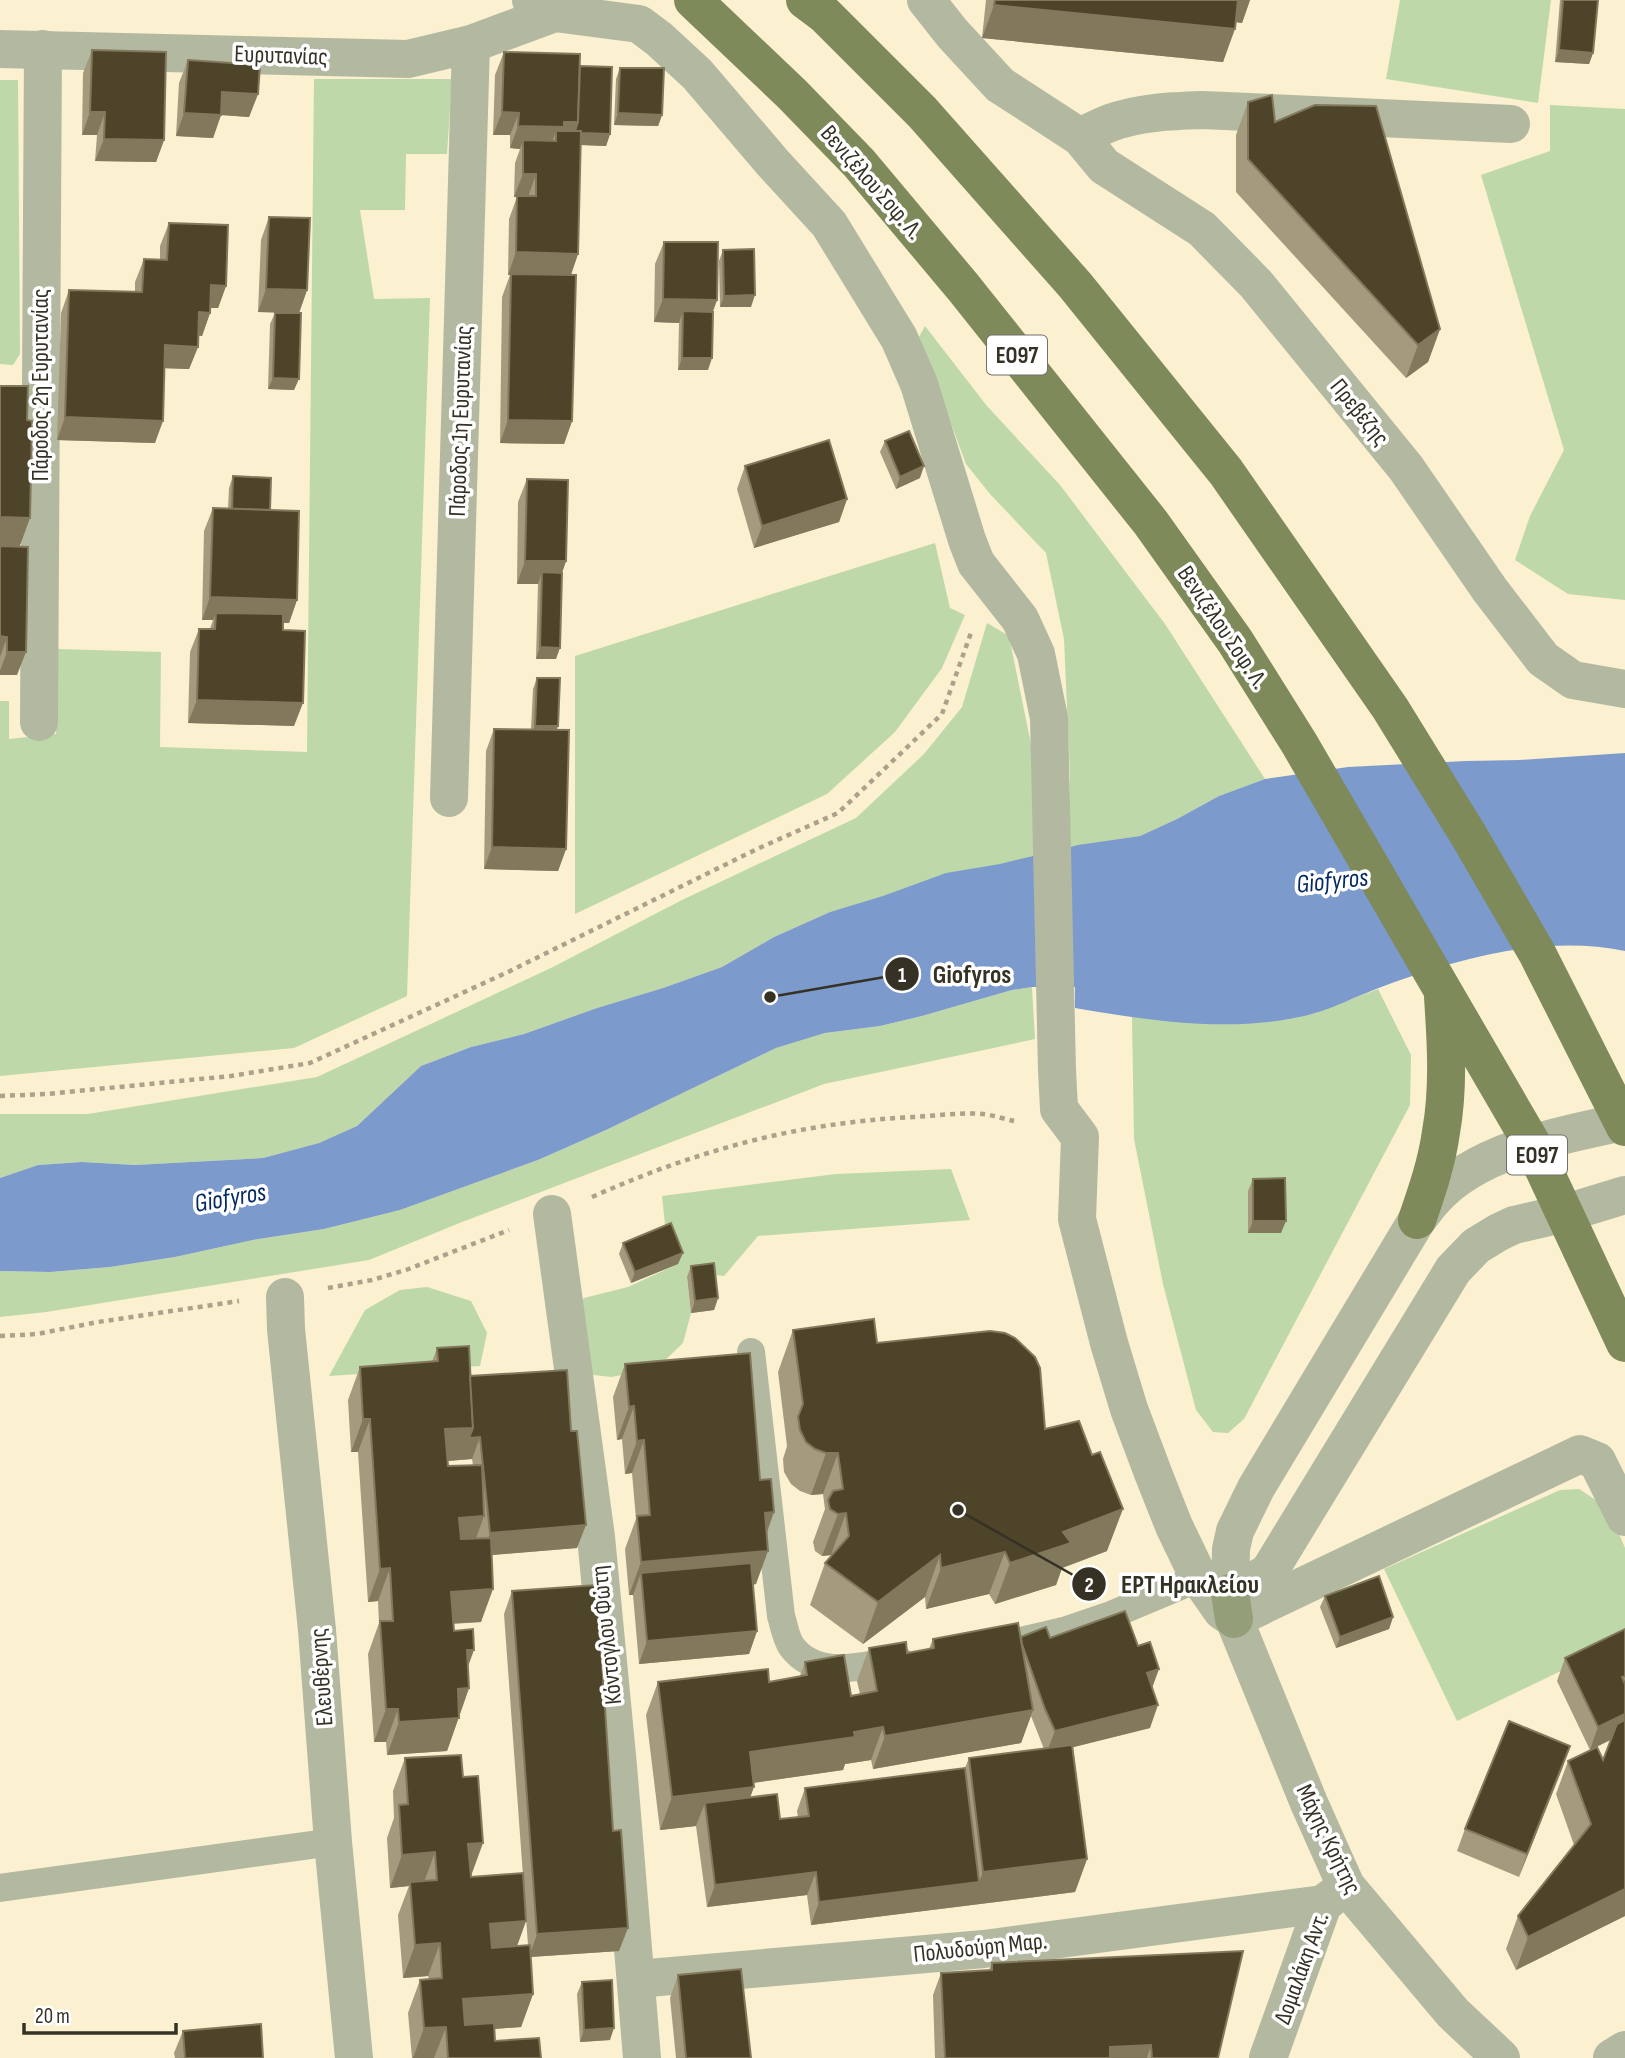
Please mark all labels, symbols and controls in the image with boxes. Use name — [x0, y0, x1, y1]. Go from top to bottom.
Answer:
street label: Ευρυτανίας — [234, 39, 328, 72]
street label: Βενιζέλου Σοφ. Λ. — [814, 119, 929, 245]
street label: Πάροδος 2η Ευρυτανίας — [26, 289, 55, 481]
street label: Πάροδος 1η Ευρυτανίας — [443, 325, 478, 517]
road number: ΕΟ97 — [987, 336, 1047, 374]
street label: Πρεβέζης — [1324, 373, 1395, 452]
street label: Βενιζέλου Σοφ. Λ. — [1171, 560, 1274, 694]
water label: Giofyros — [1295, 862, 1370, 901]
callout: Giofyros — [884, 951, 1026, 998]
text: Giofyros — [933, 960, 1011, 991]
text: 1 — [898, 963, 906, 988]
road number: ΕΟ97 — [1507, 1136, 1567, 1174]
water label: Giofyros — [192, 1177, 268, 1220]
callout: ΕΡΤ Ηρακλείου — [1072, 1561, 1273, 1608]
street label: Κόντογλου Φώτη — [585, 1564, 628, 1706]
text: ΕΡΤ Ηρακλείου — [1121, 1570, 1259, 1601]
text: 2 — [1084, 1573, 1094, 1598]
street label: Ελευθέρνης — [304, 1627, 339, 1727]
street label: Μάχης Κρήτης — [1290, 1780, 1368, 1899]
street label: Δομαλάκη Αντ. — [1268, 1908, 1335, 2028]
street label: Πολυδούρη Μαρ. — [912, 1926, 1048, 1969]
scale bar — [24, 1992, 177, 2036]
text: 20 m — [35, 2004, 70, 2029]

